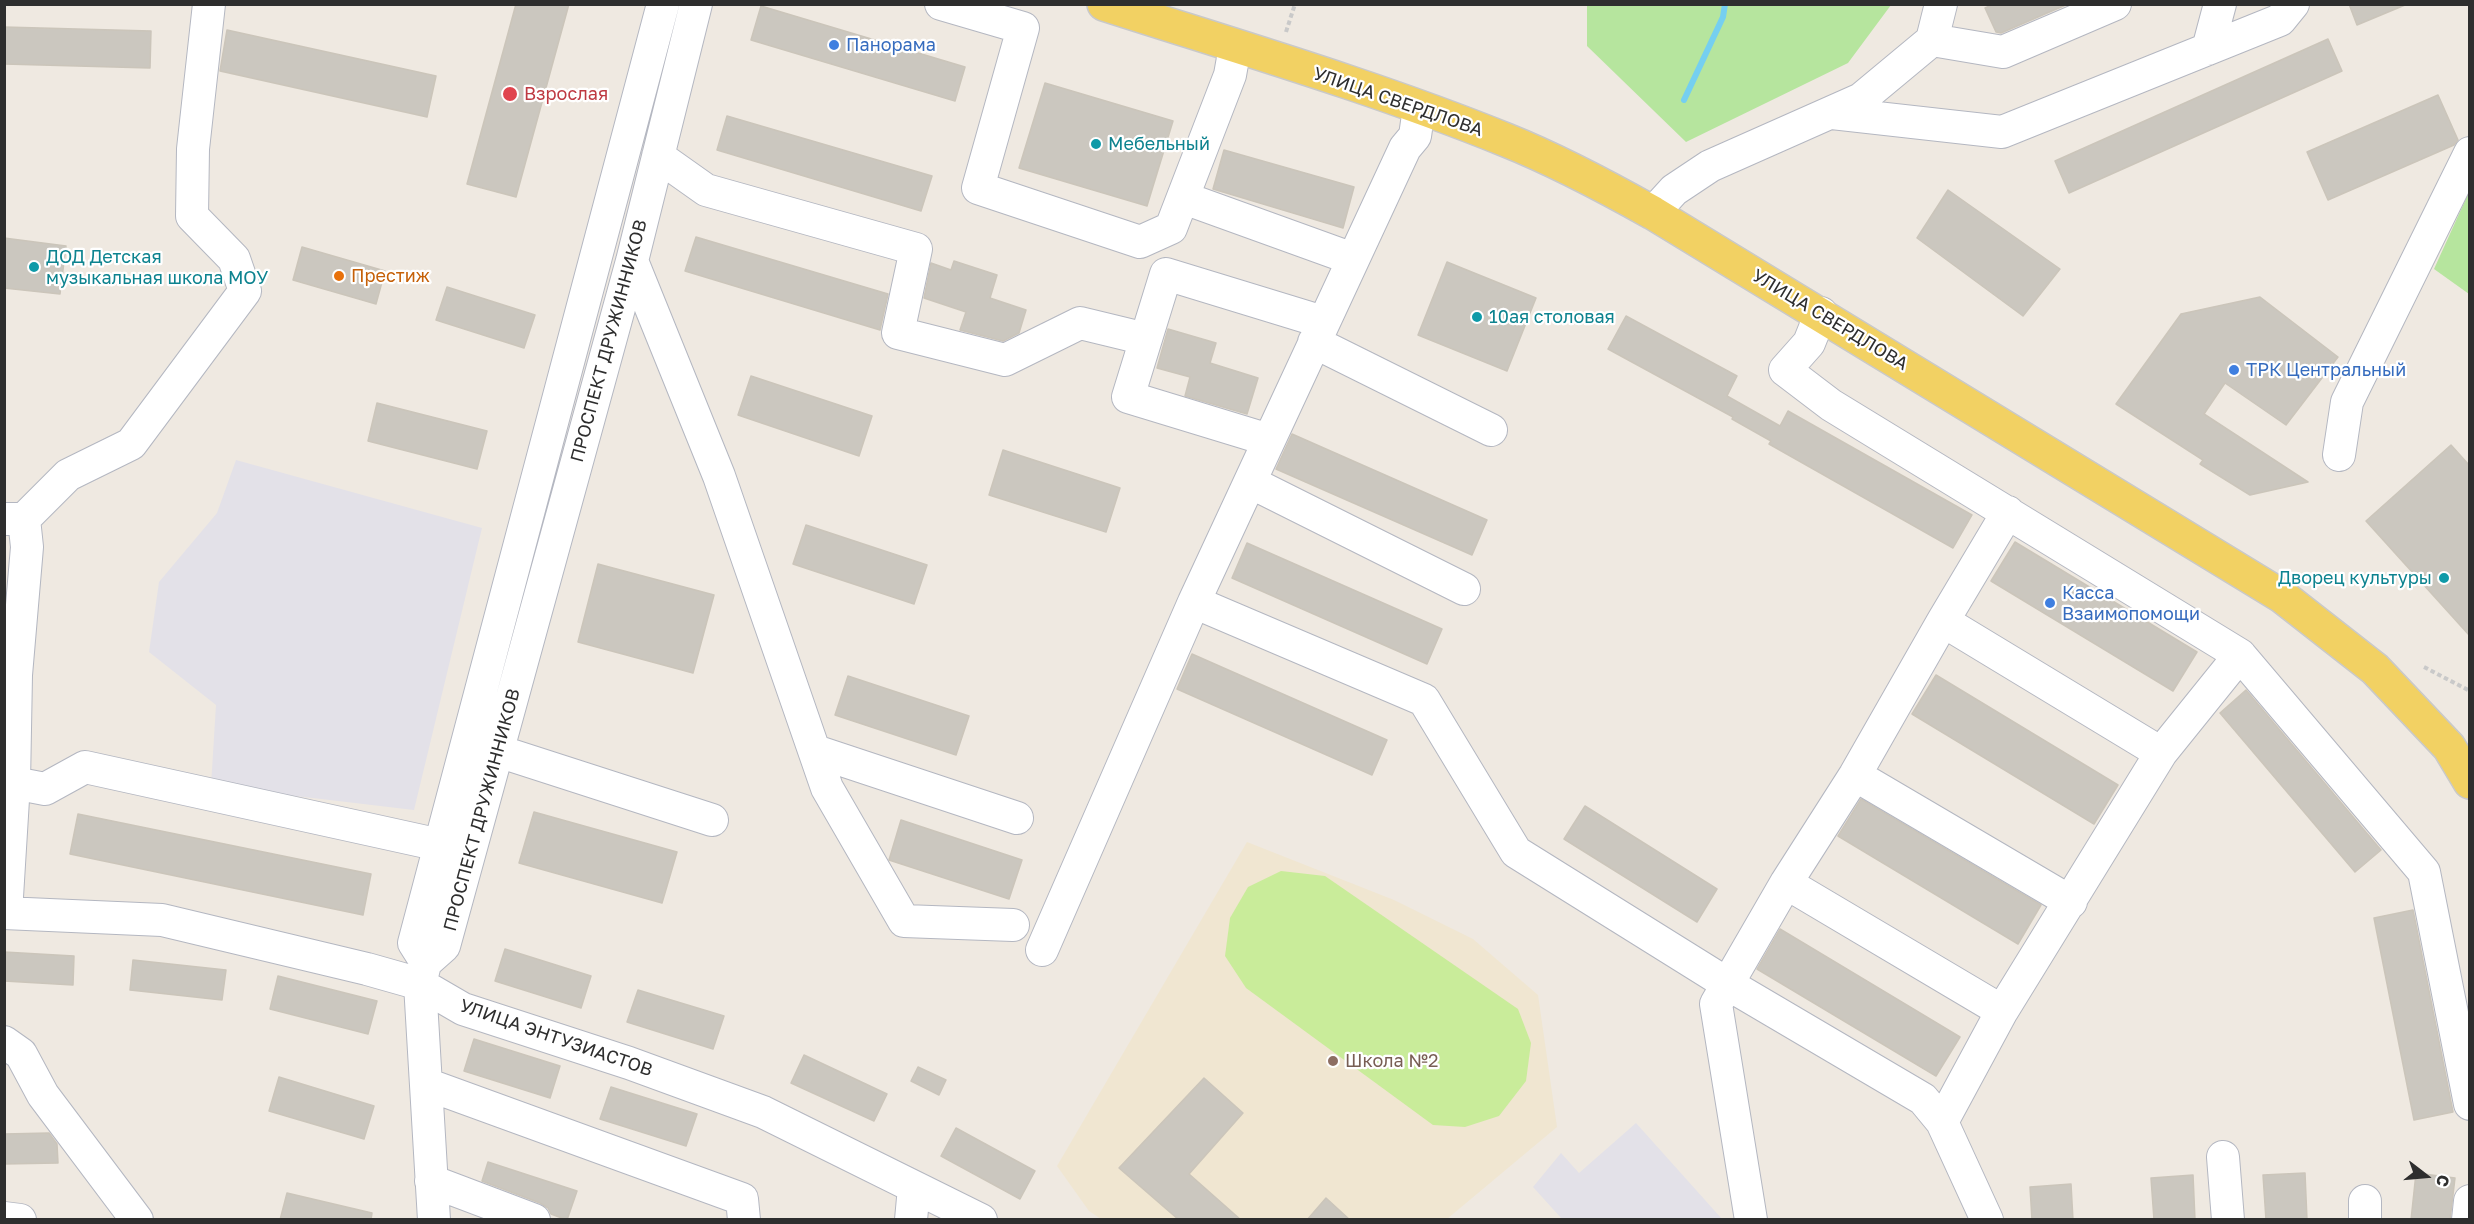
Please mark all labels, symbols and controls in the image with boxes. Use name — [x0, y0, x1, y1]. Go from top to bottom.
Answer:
place label: Панорама — [846, 34, 936, 56]
marker: Панорама — [827, 38, 841, 52]
street label: УЛИЦА СВЕРДЛОВА — [1310, 63, 1486, 141]
place label: Взрослая — [524, 83, 608, 105]
marker: Взрослая — [501, 85, 519, 103]
place label: Мебельный — [1108, 133, 1210, 155]
marker: Мебельный — [1089, 137, 1103, 151]
street label: ПРОСПЕКТ ДРУЖИННИКОВ — [566, 217, 652, 465]
place label: ДОД Детская музыкальная школа МОУ — [46, 246, 268, 288]
marker: ДОД Детская музыкальная школа МОУ — [27, 260, 41, 274]
place label: Престиж — [351, 265, 430, 287]
street label: УЛИЦА СВЕРДЛОВА — [1748, 265, 1912, 375]
marker: Престиж — [332, 269, 346, 283]
place label: 10ая столовая — [1489, 306, 1615, 328]
marker: 10ая столовая — [1470, 310, 1484, 324]
place label: ТРК Центральный — [2246, 359, 2406, 381]
marker: ТРК Центральный — [2227, 363, 2241, 377]
place label: Дворец культуры — [2278, 567, 2432, 589]
marker: Дворец культуры — [2437, 571, 2451, 585]
place label: Касса Взаимопомощи — [2062, 582, 2200, 624]
marker: Касса Взаимопомощи — [2043, 596, 2057, 610]
street label: ПРОСПЕКТ ДРУЖИННИКОВ — [439, 686, 525, 934]
street label: УЛИЦА ЭНТУЗИАСТОВ — [457, 995, 655, 1081]
place label: Школа №2 — [1345, 1050, 1438, 1072]
marker: Школа №2 — [1326, 1054, 1340, 1068]
north arrow — [2396, 1146, 2456, 1206]
text: С — [2432, 1173, 2454, 1189]

